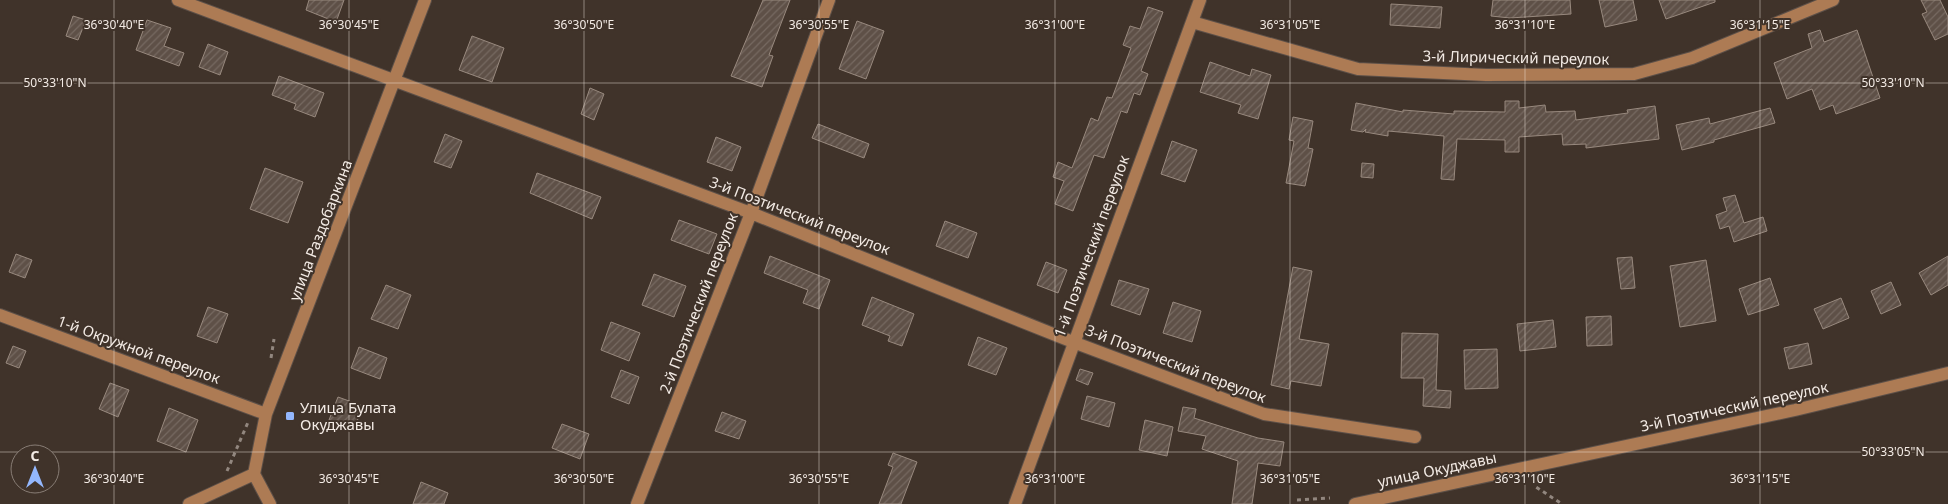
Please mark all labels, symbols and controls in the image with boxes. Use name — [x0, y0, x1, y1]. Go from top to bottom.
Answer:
text: 36°30'40"E — [84, 16, 144, 33]
text: 36°30'45"E — [319, 16, 379, 33]
text: 36°30'50"E — [554, 16, 614, 33]
text: 36°30'55"E — [789, 16, 849, 33]
text: 36°31'00"E — [1025, 16, 1085, 33]
text: 36°31'05"E — [1260, 16, 1320, 33]
text: 36°31'10"E — [1495, 16, 1555, 33]
text: 36°31'15"E — [1730, 16, 1790, 33]
street label: 3-й Лирический переулок — [1422, 45, 1610, 69]
text: 50°33'10"N — [23, 74, 87, 91]
text: 50°33'10"N — [1861, 74, 1925, 91]
street label: 1-й Поэтический переулок — [1049, 152, 1133, 340]
street label: улица Раздобаркина — [284, 156, 356, 304]
street label: 3-й Поэтический переулок — [707, 171, 893, 259]
street label: 2-й Поэтический переулок — [654, 210, 742, 396]
street label: 1-й Окружной переулок — [55, 310, 223, 388]
street label: 3-й Поэтический переулок — [1083, 319, 1269, 407]
street label: 3-й Поэтический переулок — [1638, 376, 1830, 436]
place label: Улица Булата Окуджавы — [300, 397, 396, 434]
marker: Улица Булата Окуджавы — [284, 410, 296, 422]
text: 50°33'05"N — [1861, 443, 1925, 460]
north arrow — [10, 444, 60, 494]
text: С — [30, 446, 40, 465]
street label: улица Окуджавы — [1376, 447, 1498, 491]
text: 36°30'40"E — [84, 470, 144, 487]
text: 36°30'45"E — [319, 470, 379, 487]
text: 36°30'50"E — [554, 470, 614, 487]
text: 36°30'55"E — [789, 470, 849, 487]
text: 36°31'00"E — [1025, 470, 1085, 487]
text: 36°31'05"E — [1260, 470, 1320, 487]
text: 36°31'10"E — [1495, 470, 1555, 487]
text: 36°31'15"E — [1730, 470, 1790, 487]

